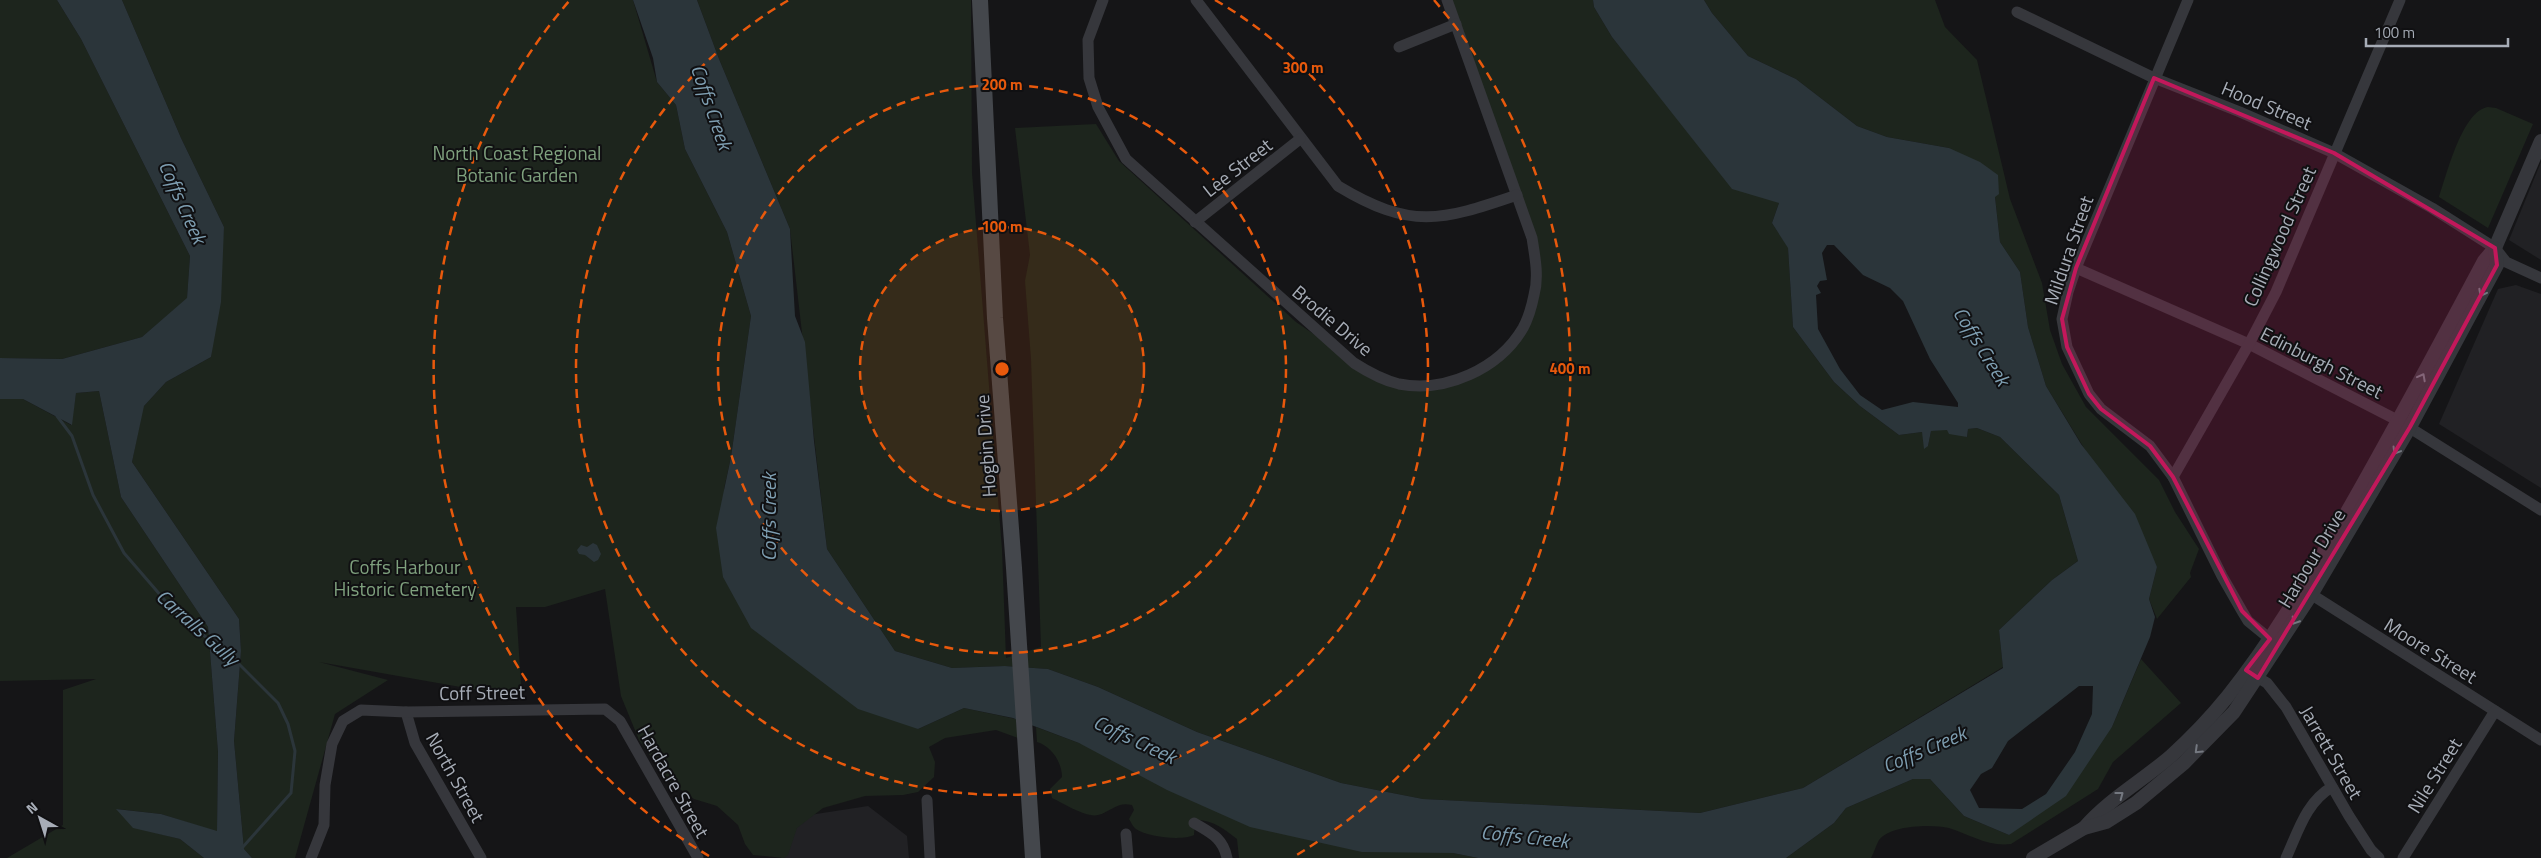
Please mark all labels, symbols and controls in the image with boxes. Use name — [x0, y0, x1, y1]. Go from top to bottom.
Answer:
scale bar — [2366, 15, 2508, 47]
text: 100 m — [2374, 21, 2415, 44]
text: 300 m — [1282, 56, 1324, 79]
water label: Coffs Creek — [683, 60, 742, 156]
text: 200 m — [981, 73, 1023, 96]
street label: Hood Street — [2217, 73, 2317, 137]
street label: Lee Street — [1196, 130, 1278, 203]
park label: North Coast Regional Botanic Garden — [433, 138, 602, 189]
water label: Coffs Creek — [151, 155, 216, 251]
street label: Collingwood Street — [2235, 161, 2323, 311]
street label: Mildura Street — [2036, 191, 2100, 309]
text: 100 m — [981, 215, 1023, 238]
street label: Brodie Drive — [1286, 278, 1380, 362]
one-way arrow — [2478, 287, 2488, 296]
water label: Coffs Creek — [1945, 300, 2020, 394]
street label: Edinburgh Street — [2256, 319, 2389, 406]
text: 400 m — [1549, 357, 1591, 380]
centre of rings — [993, 360, 1011, 378]
one-way arrow — [2416, 374, 2426, 383]
street label: Hogbin Drive — [967, 394, 1003, 498]
one-way arrow — [2393, 445, 2403, 454]
water label: Coffs Creek — [753, 471, 784, 561]
street label: Harbour Drive — [2270, 503, 2352, 613]
park label: Coffs Harbour Historic Cemetery — [334, 552, 476, 603]
water label: Carralls Gully — [149, 581, 248, 674]
street label: Moore Street — [2379, 610, 2484, 690]
one-way arrow — [2292, 615, 2302, 624]
street label: Coff Street — [439, 677, 526, 707]
street label: Jarrett Street — [2293, 700, 2371, 805]
water label: Coffs Creek — [1088, 706, 1184, 773]
water label: Coffs Creek — [1877, 717, 1973, 781]
street label: Hardacre Street — [631, 719, 717, 843]
street label: North Street — [419, 727, 493, 828]
street label: Nile Street — [2399, 731, 2469, 818]
one-way arrow — [2194, 744, 2203, 753]
one-way arrow — [2114, 792, 2124, 801]
north arrow — [15, 793, 65, 843]
text: N — [21, 796, 42, 819]
water label: Coffs Creek — [1479, 816, 1573, 856]

